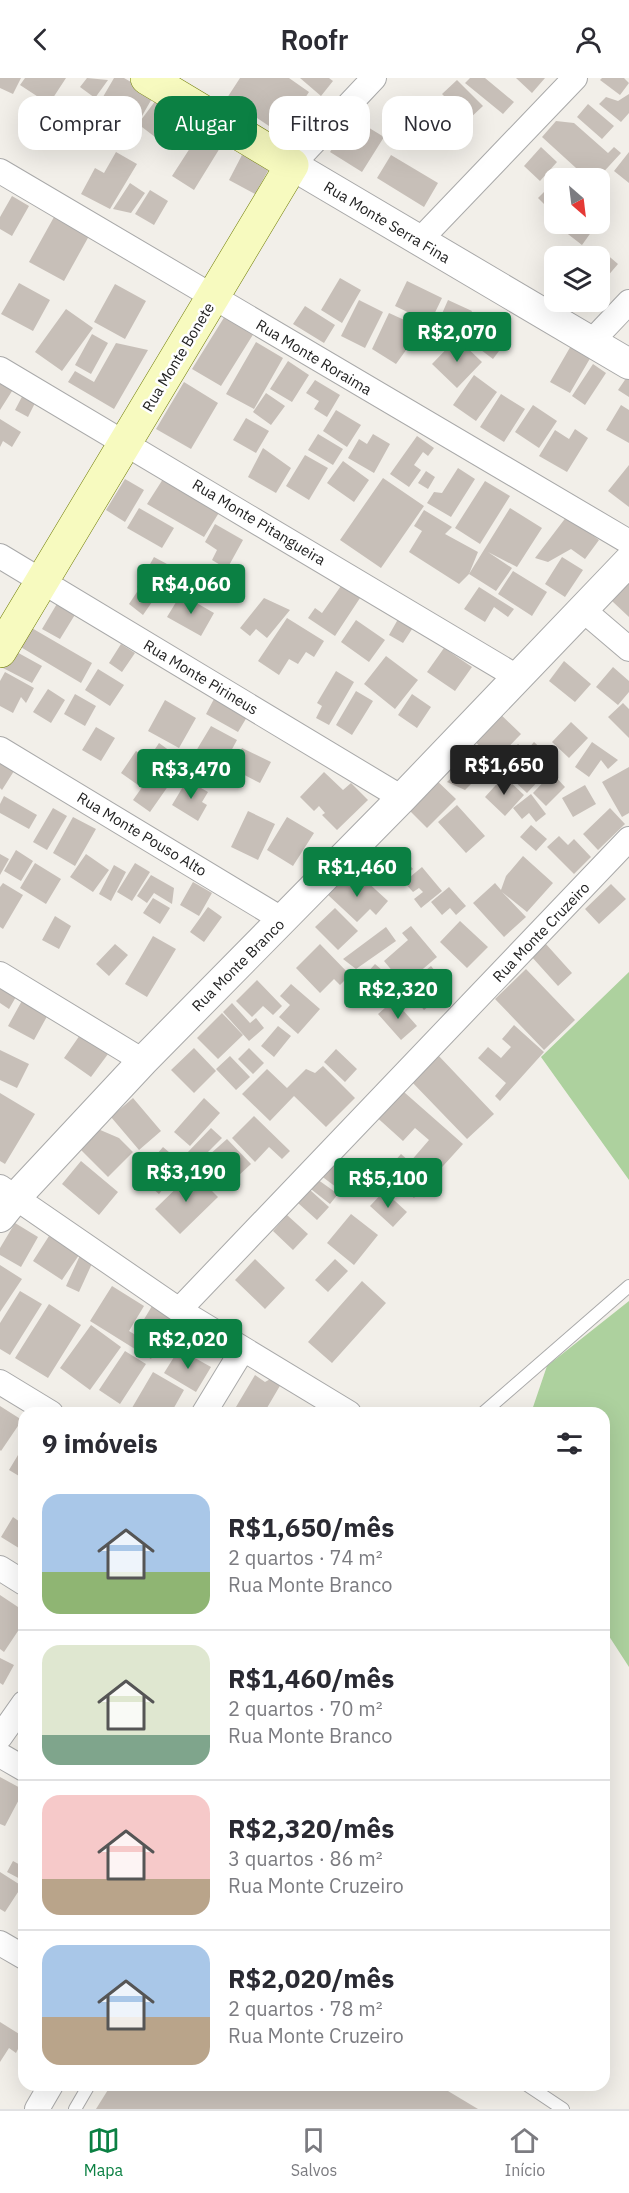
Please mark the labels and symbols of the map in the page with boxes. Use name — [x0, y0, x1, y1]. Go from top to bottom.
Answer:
north arrow — [544, 168, 610, 234]
street label: Rua Monte Serra Fina — [320, 177, 454, 267]
street label: Rua Monte Bonete — [138, 299, 218, 415]
pin: R$2,070 — [402, 312, 512, 363]
street label: Rua Monte Roraima — [253, 315, 375, 399]
street label: Rua Monte Pitangueira — [189, 475, 329, 569]
pin: R$4,060 — [136, 564, 246, 615]
street label: Rua Monte Pirineus — [140, 635, 262, 719]
pin: R$1,650 — [449, 745, 559, 796]
pin: R$3,470 — [136, 749, 246, 800]
street label: Rua Monte Pouso Alto — [74, 788, 210, 880]
pin: R$1,460 — [302, 847, 412, 898]
street label: Rua Monte Cruzeiro — [488, 878, 594, 986]
street label: Rua Monte Branco — [188, 915, 288, 1015]
pin: R$2,320 — [343, 969, 453, 1020]
pin: R$3,190 — [131, 1152, 241, 1203]
pin: R$5,100 — [333, 1158, 443, 1209]
pin: R$2,020 — [133, 1319, 243, 1370]

